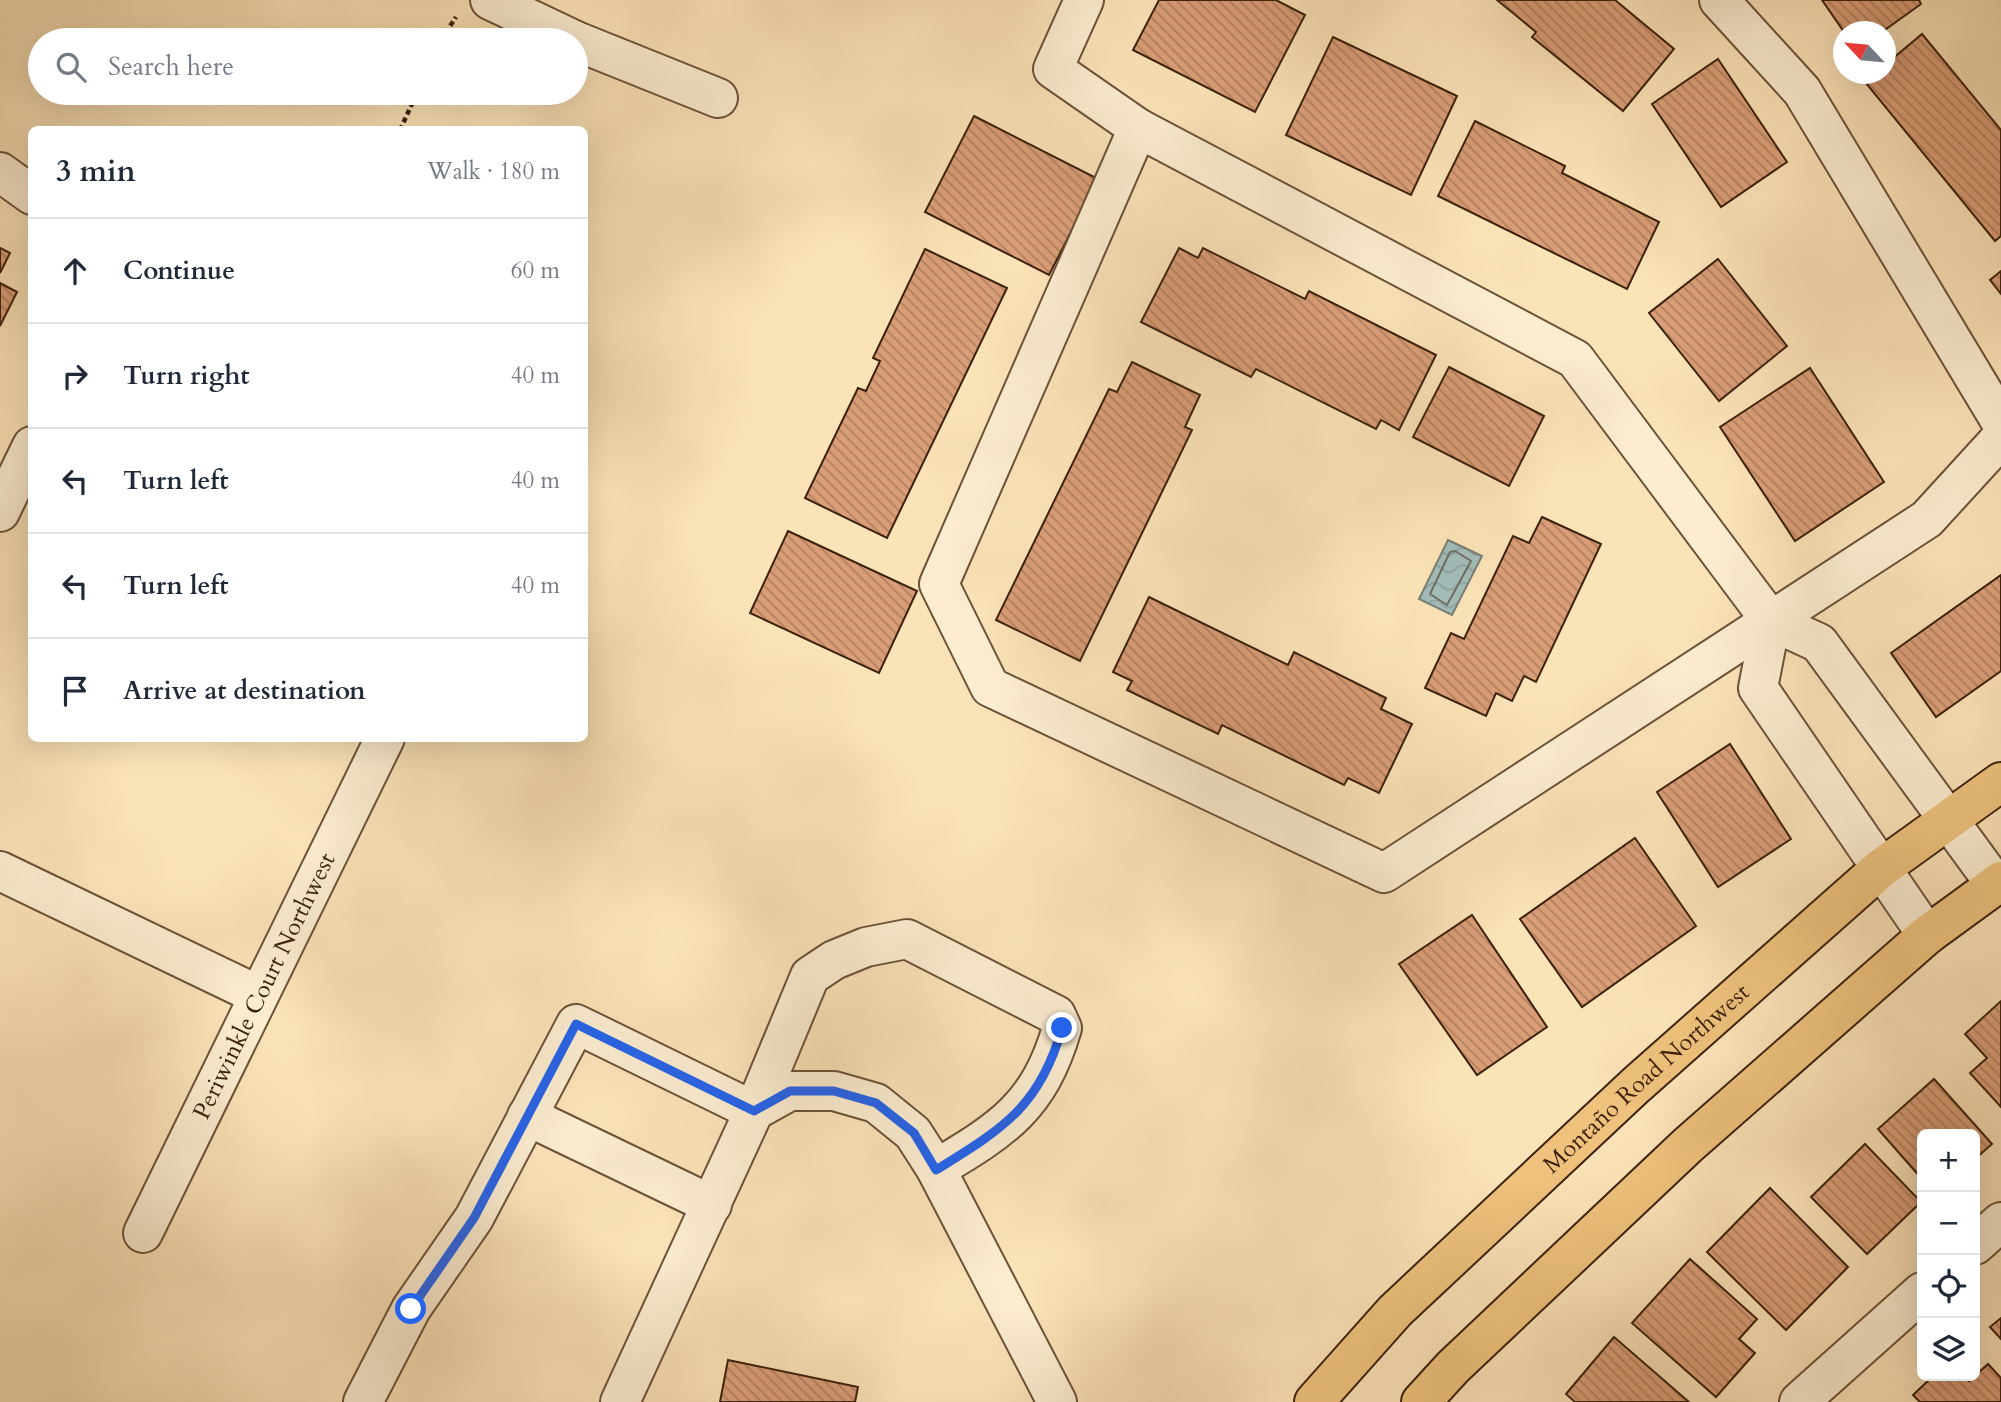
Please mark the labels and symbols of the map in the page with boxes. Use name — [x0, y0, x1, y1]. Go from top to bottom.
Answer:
north arrow — [1833, 21, 1896, 84]
street label: Periwinkle Court Northwest — [185, 847, 344, 1125]
street label: Montaño Road Northwest — [1536, 976, 1757, 1181]
route end — [1046, 1012, 1077, 1043]
route start — [395, 1293, 426, 1324]

